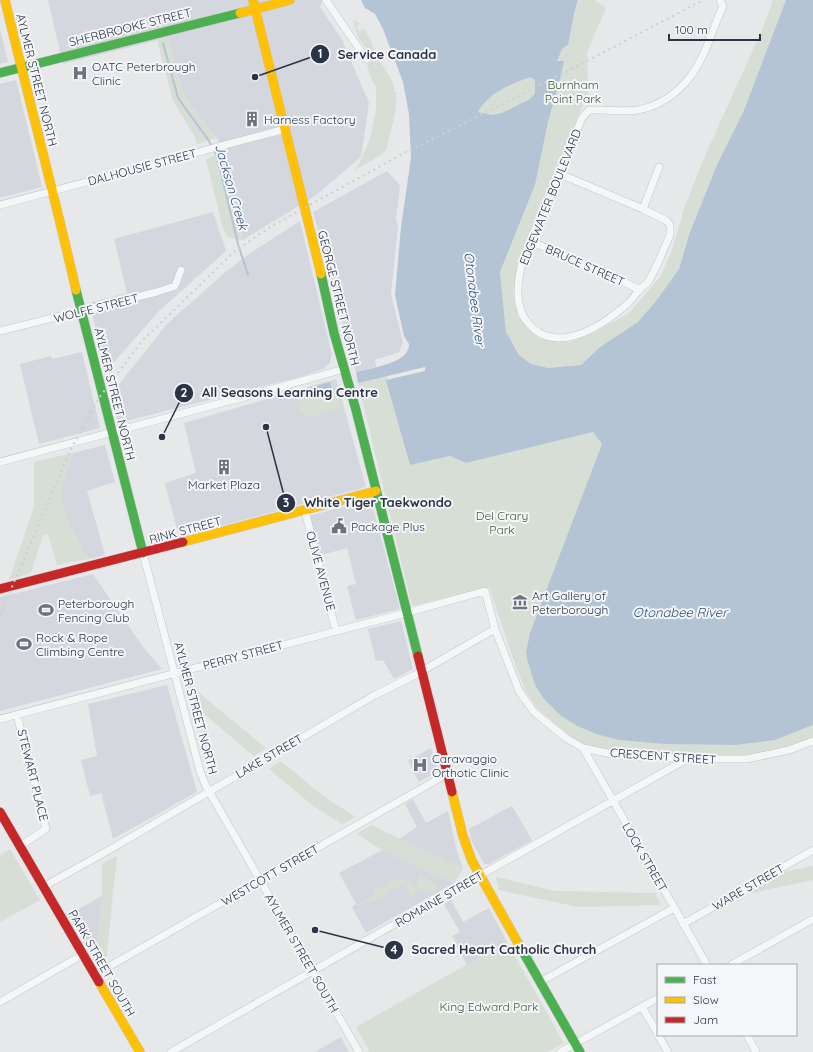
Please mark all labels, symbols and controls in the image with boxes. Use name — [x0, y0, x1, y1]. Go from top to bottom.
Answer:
street label: SHERBROOKE STREET — [67, 5, 193, 49]
street label: AYLMER STREET NORTH — [13, 12, 61, 148]
scale bar — [669, 16, 760, 42]
text: 100 m — [675, 22, 708, 37]
callout: Service Canada — [310, 42, 445, 67]
text: 1 — [318, 46, 322, 61]
text: Service Canada — [338, 46, 436, 62]
place label: OATC Peterbrough Clinic — [92, 59, 196, 88]
hospital icon: OATC Peterbrough Clinic — [71, 64, 89, 82]
park label: Burnham Point Park — [545, 77, 601, 106]
building icon: Harness Factory — [243, 110, 261, 128]
place label: Harness Factory — [264, 112, 356, 127]
street label: EDGEWATER BOULEVARD — [516, 127, 584, 267]
water label: Jackson Creek — [212, 142, 252, 233]
street label: DALHOUSIE STREET — [86, 145, 198, 189]
street label: GEORGE STREET NORTH — [315, 229, 363, 367]
street label: BRUCE STREET — [543, 241, 627, 289]
water label: Otonabee River — [461, 251, 489, 349]
street label: WOLFE STREET — [52, 290, 140, 326]
street label: AYLMER STREET NORTH — [91, 326, 139, 462]
callout: All Seasons Learning Centre — [174, 380, 386, 405]
text: All Seasons Learning Centre — [202, 384, 378, 400]
text: 2 — [181, 385, 188, 400]
building icon: Market Plaza — [215, 458, 233, 476]
place label: Market Plaza — [188, 477, 260, 492]
callout: White Tiger Taekwondo — [276, 490, 460, 515]
text: White Tiger Taekwondo — [304, 494, 452, 510]
text: 3 — [283, 495, 289, 510]
park label: Del Crary Park — [476, 508, 528, 537]
street label: RINK STREET — [147, 513, 223, 547]
public building icon: Package Plus — [330, 517, 348, 535]
place label: Package Plus — [351, 519, 425, 534]
street label: OLIVE AVENUE — [303, 529, 339, 613]
place label: Art Gallery of Peterborough — [532, 588, 608, 617]
museum icon: Art Gallery of Peterborough — [511, 593, 529, 611]
place label: Peterborough Fencing Club — [58, 596, 134, 625]
sports icon: Peterborough Fencing Club — [37, 601, 55, 619]
water label: Otonabee River — [633, 604, 729, 620]
place label: Rock & Rope Climbing Centre — [36, 630, 125, 659]
sports icon: Rock & Rope Climbing Centre — [15, 635, 33, 653]
street label: PERRY STREET — [201, 637, 285, 673]
street label: AYLMER STREET NORTH — [171, 640, 221, 776]
street label: STEWART PLACE — [14, 727, 52, 823]
street label: LAKE STREET — [233, 731, 305, 781]
street label: CRESCENT STREET — [609, 745, 717, 767]
place label: Caravaggio Orthotic Clinic — [432, 751, 509, 780]
hospital icon: Caravaggio Orthotic Clinic — [411, 756, 429, 774]
street label: LOCK STREET — [619, 820, 671, 894]
street label: WESTCOTT STREET — [219, 841, 321, 909]
street label: WARE STREET — [710, 860, 786, 914]
street label: ROMAINE STREET — [392, 868, 486, 930]
street label: AYLMER STREET SOUTH — [262, 891, 342, 1015]
street label: PARK STREET SOUTH — [65, 907, 139, 1019]
callout: Sacred Heart Catholic Church — [384, 937, 605, 962]
text: Sacred Heart Catholic Church — [412, 941, 596, 957]
text: 4 — [390, 942, 398, 957]
legend — [657, 964, 797, 1036]
text: Fast — [693, 972, 717, 987]
text: Slow — [693, 992, 719, 1007]
park label: King Edward Park — [439, 999, 539, 1014]
text: Jam — [693, 1012, 718, 1027]

